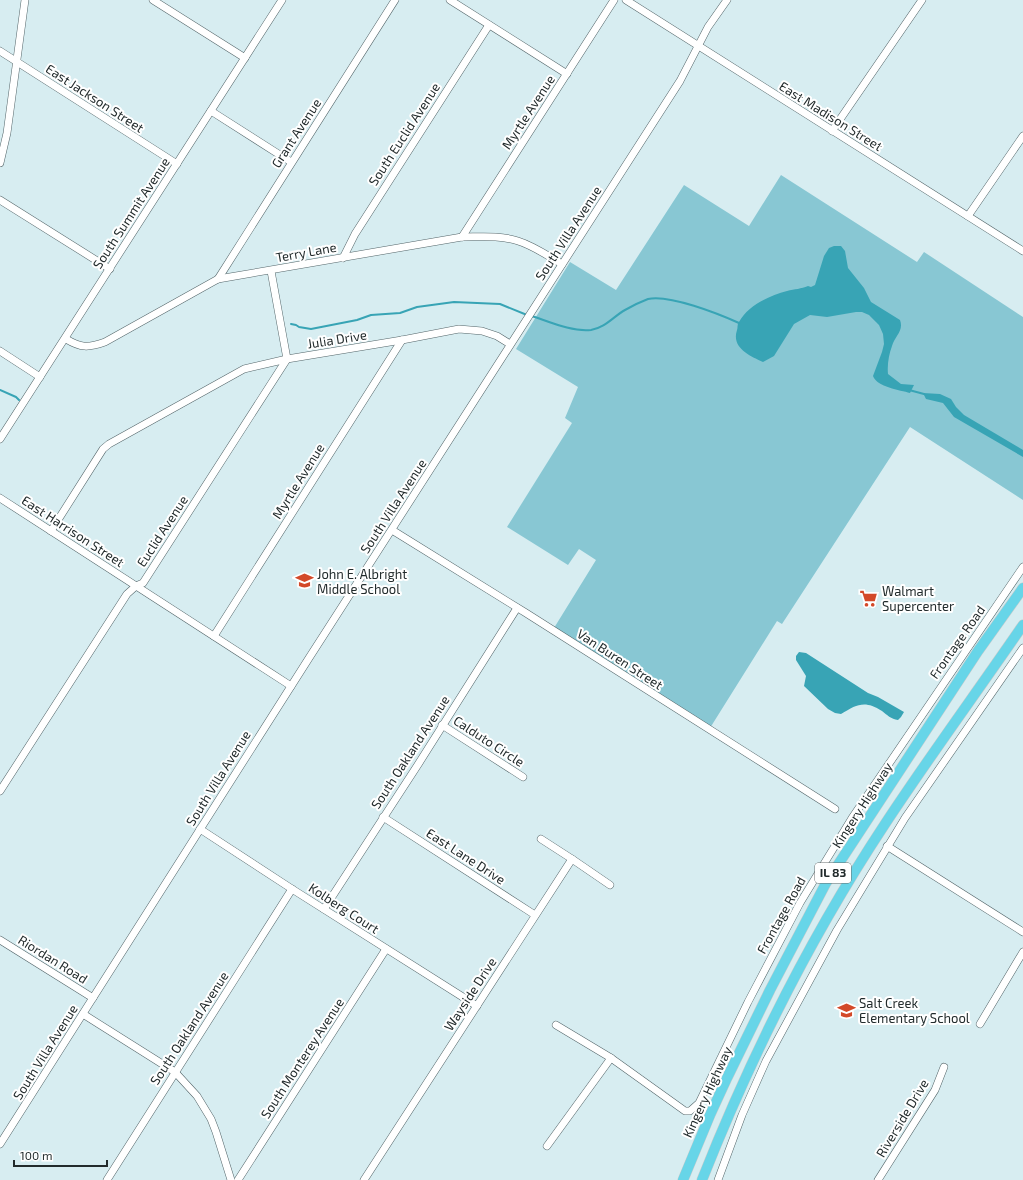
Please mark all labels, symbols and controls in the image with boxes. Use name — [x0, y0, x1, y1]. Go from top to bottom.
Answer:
street label: East Jackson Street — [43, 60, 147, 136]
street label: Myrtle Avenue — [498, 72, 558, 152]
street label: East Madison Street — [776, 78, 886, 154]
street label: South Euclid Avenue — [365, 80, 443, 188]
street label: Grant Avenue — [268, 95, 324, 171]
street label: South Summit Avenue — [89, 154, 173, 272]
street label: South Villa Avenue — [532, 183, 604, 283]
street label: Terry Lane — [274, 239, 338, 265]
street label: Julia Drive — [306, 326, 368, 352]
street label: Myrtle Avenue — [269, 441, 327, 521]
street label: South Villa Avenue — [357, 456, 429, 556]
street label: East Harrison Street — [19, 492, 127, 570]
street label: Euclid Avenue — [133, 492, 191, 570]
place label: John E. Albright Middle School — [317, 566, 407, 597]
school or university icon: John E. Albright Middle School — [294, 571, 314, 591]
place label: Walmart Supercenter — [882, 583, 954, 614]
supermarket icon: Walmart Supercenter — [859, 588, 879, 608]
street label: Frontage Road — [926, 602, 988, 682]
street label: Van Buren Street — [574, 625, 666, 693]
street label: South Oakland Avenue — [367, 692, 453, 812]
street label: Calduto Circle — [451, 712, 527, 770]
street label: South Villa Avenue — [182, 727, 254, 829]
street label: Kingery Highway — [828, 759, 896, 851]
street label: East Lane Drive — [423, 825, 509, 887]
road number: IL 83 — [815, 863, 851, 883]
street label: Frontage Road — [753, 874, 809, 956]
street label: Kolberg Court — [306, 879, 382, 937]
street label: Riordan Road — [15, 931, 91, 987]
street label: Wayside Drive — [440, 954, 500, 1034]
street label: South Oakland Avenue — [146, 968, 232, 1088]
street label: South Monterey Avenue — [257, 995, 347, 1121]
place label: Salt Creek Elementary School — [859, 995, 970, 1026]
school or university icon: Salt Creek Elementary School — [836, 1000, 856, 1020]
street label: South Villa Avenue — [9, 1001, 81, 1103]
street label: Kingery Highway — [679, 1044, 735, 1140]
street label: Riverside Drive — [872, 1076, 932, 1160]
scale bar — [14, 1142, 107, 1168]
text: 100 m — [20, 1148, 52, 1162]

